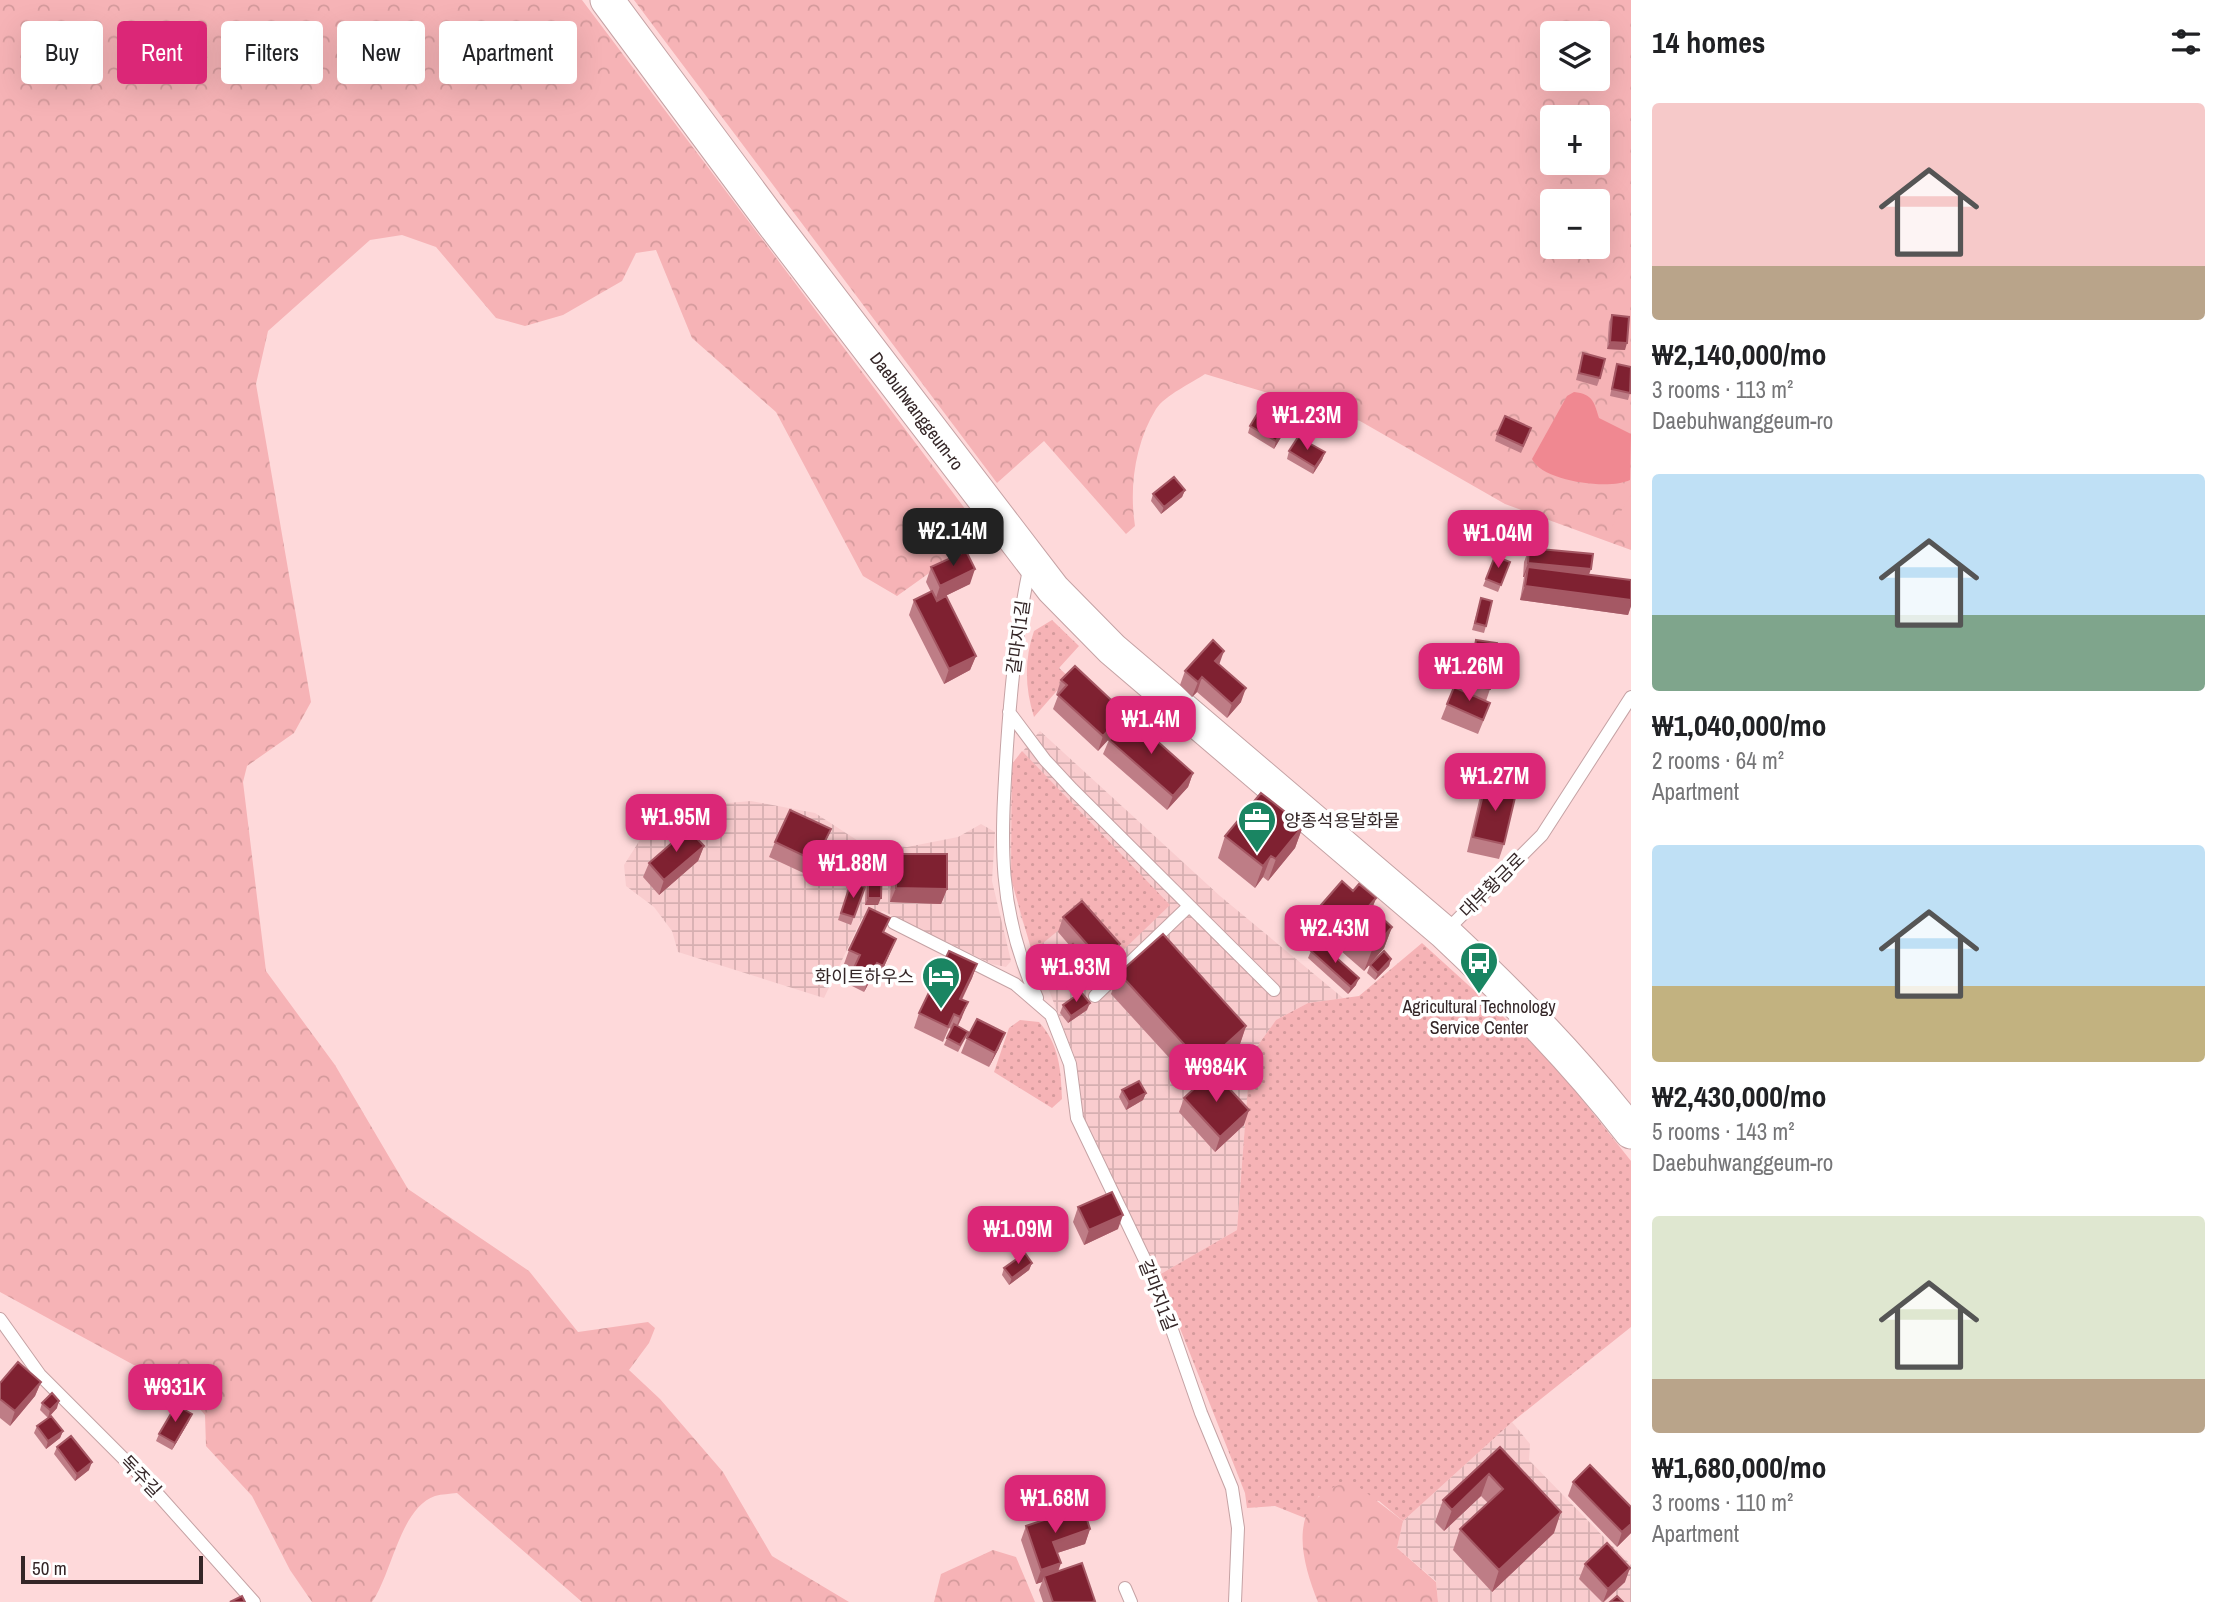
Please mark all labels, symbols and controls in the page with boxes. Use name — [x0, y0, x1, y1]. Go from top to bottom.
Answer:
chip: Buy — [21, 21, 103, 84]
chip: Rent — [117, 21, 207, 84]
chip: Filters — [221, 21, 323, 84]
chip: New — [337, 21, 425, 84]
chip: Apartment — [439, 21, 577, 84]
map controls — [1540, 21, 1610, 259]
button: layers — [1540, 21, 1610, 91]
text: 14 homes — [1652, 22, 1766, 62]
icon: filters — [2167, 23, 2205, 61]
button: + — [1540, 105, 1610, 175]
icon: home — [1866, 149, 1992, 275]
button: − — [1540, 189, 1610, 259]
text: ₩2,140,000/mo — [1652, 334, 1827, 374]
street label: Daebuhwanggeum-ro — [864, 347, 970, 475]
text: 3 rooms · 113 m² — [1652, 374, 1793, 405]
pin: ₩1.23M — [1250, 392, 1364, 452]
text: ₩1.23M — [1273, 399, 1341, 430]
text: Daebuhwanggeum-ro — [1652, 405, 1833, 436]
pin: ₩2.14M — [896, 508, 1010, 568]
pin: ₩1.04M — [1441, 510, 1555, 570]
text: ₩2.14M — [919, 515, 987, 546]
text: ₩1.04M — [1464, 517, 1532, 548]
icon: home — [1866, 520, 1992, 646]
street label: 갈마지1길 — [1000, 598, 1036, 676]
pin: ₩1.26M — [1412, 644, 1526, 703]
text: ₩1.26M — [1435, 650, 1503, 681]
pin: ₩1.4M — [1102, 696, 1200, 756]
text: ₩1.4M — [1122, 703, 1180, 734]
text: ₩1,040,000/mo — [1652, 705, 1827, 745]
text: 2 rooms · 64 m² — [1652, 745, 1784, 776]
pin: ₩1.27M — [1438, 754, 1552, 813]
text: ₩1.27M — [1461, 760, 1529, 791]
text: Apartment — [1652, 776, 1739, 807]
pin: ₩1.95M — [619, 794, 733, 854]
office icon: 양종석용달화물 — [1236, 799, 1278, 854]
text: ₩1.95M — [642, 801, 710, 832]
place label: 양종석용달화물 — [1284, 808, 1400, 833]
pin: ₩1.88M — [796, 841, 910, 900]
text: ₩1.88M — [819, 847, 887, 878]
street label: 대부황금로 — [1454, 847, 1530, 923]
icon: home — [1866, 891, 1992, 1017]
pin: ₩2.43M — [1278, 906, 1392, 965]
text: ₩2.43M — [1301, 912, 1369, 943]
bus stop icon: Agricultural Technology Service Center — [1458, 940, 1500, 995]
pin: ₩1.93M — [1019, 944, 1133, 1004]
text: ₩1.93M — [1042, 951, 1110, 982]
hotel icon: 화이트하우스 — [920, 955, 962, 1010]
place label: 화이트하우스 — [815, 964, 914, 989]
place label: Agricultural Technology Service Center — [1401, 994, 1556, 1040]
pin: ₩984K — [1167, 1044, 1265, 1104]
text: ₩984K — [1185, 1051, 1247, 1082]
text: ₩2,430,000/mo — [1652, 1076, 1827, 1116]
text: 5 rooms · 143 m² — [1652, 1116, 1795, 1147]
text: Daebuhwanggeum-ro — [1652, 1147, 1833, 1178]
pin: ₩1.09M — [961, 1206, 1075, 1266]
text: ₩1.09M — [984, 1213, 1052, 1244]
street label: 갈마지1길 — [1133, 1256, 1183, 1334]
icon: home — [1866, 1262, 1992, 1388]
pin: ₩931K — [126, 1364, 224, 1424]
text: ₩931K — [144, 1371, 206, 1402]
text: ₩1,680,000/mo — [1652, 1447, 1827, 1487]
street label: 독주길 — [115, 1449, 167, 1503]
pin: ₩1.68M — [998, 1476, 1112, 1535]
text: ₩1.68M — [1021, 1482, 1089, 1513]
text: 3 rooms · 110 m² — [1652, 1487, 1793, 1518]
text: Apartment — [1652, 1518, 1739, 1549]
scale bar — [21, 1553, 203, 1585]
text: 50 m — [32, 1555, 67, 1581]

